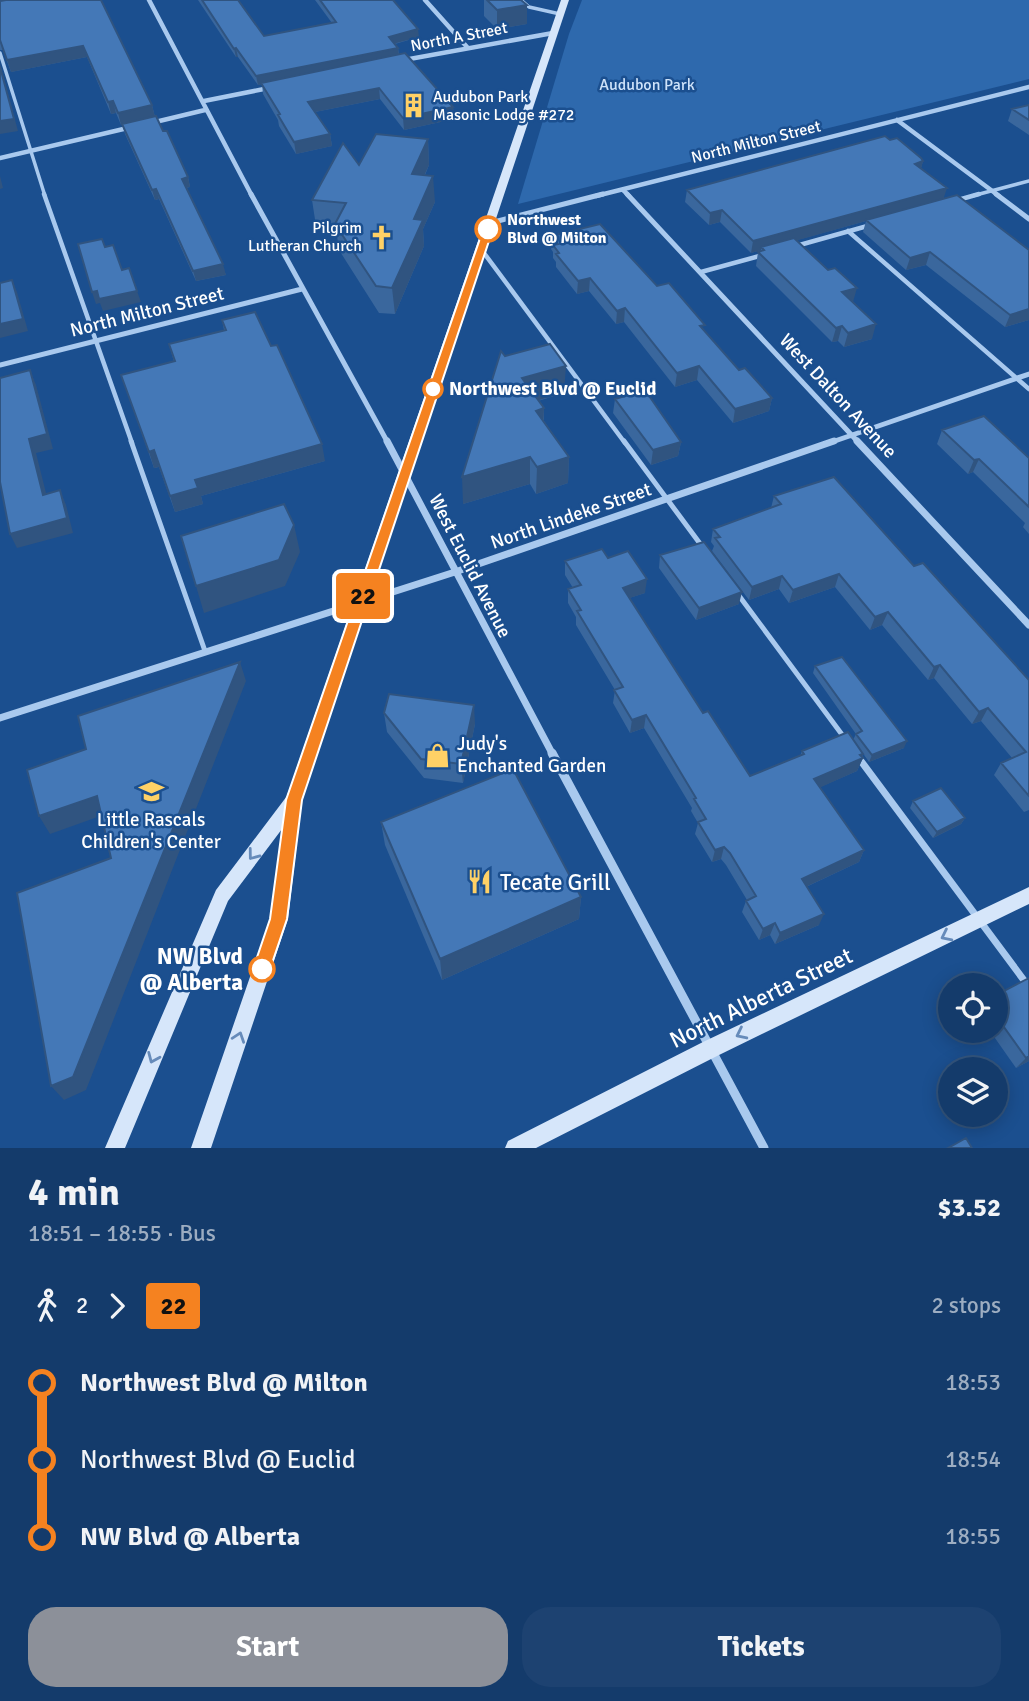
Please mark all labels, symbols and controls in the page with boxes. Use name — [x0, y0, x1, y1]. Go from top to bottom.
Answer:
street label: North A Street — [409, 18, 510, 56]
park label: Audubon Park — [599, 75, 695, 95]
place label: Audubon Park Masonic Lodge #272 — [433, 87, 574, 125]
building icon: Audubon Park Masonic Lodge #272 — [399, 92, 427, 120]
street label: North Milton Street — [689, 116, 823, 168]
place label: Northwest Blvd @ Milton — [507, 210, 607, 248]
marker: Northwest Blvd @ Milton — [475, 216, 501, 242]
place label: Pilgrim Lutheran Church — [248, 218, 362, 256]
church icon: Pilgrim Lutheran Church — [368, 223, 396, 251]
street label: North Milton Street — [68, 281, 227, 343]
street label: West Dalton Avenue — [774, 329, 902, 463]
place label: Northwest Blvd @ Euclid — [449, 377, 656, 401]
marker: Northwest Blvd @ Euclid — [423, 379, 443, 399]
street label: North Lindeke Street — [487, 477, 655, 555]
street label: West Euclid Avenue — [423, 490, 517, 642]
line badge: 22 — [332, 573, 394, 619]
text: 22 — [350, 581, 376, 611]
place label: Judy's Enchanted Garden — [457, 732, 606, 778]
shop icon: Judy's Enchanted Garden — [423, 741, 451, 769]
school or university icon: Little Rascals Children's Center — [137, 778, 165, 806]
place label: Little Rascals Children's Center — [81, 808, 221, 854]
one-way arrow — [249, 847, 261, 860]
restaurant icon: Tecate Grill — [466, 868, 494, 896]
place label: Tecate Grill — [500, 868, 611, 897]
one-way arrow — [941, 927, 953, 941]
street label: North Alberta Street — [665, 941, 857, 1055]
place label: NW Blvd @ Alberta — [140, 942, 243, 997]
marker: NW Blvd @ Alberta — [249, 956, 275, 982]
map controls — [938, 973, 1008, 1127]
button: locate — [938, 973, 1008, 1043]
one-way arrow — [736, 1026, 748, 1040]
one-way arrow — [231, 1031, 245, 1044]
one-way arrow — [147, 1051, 161, 1063]
button: layers — [938, 1057, 1008, 1127]
text: 4 min — [28, 1169, 120, 1216]
text: $3.52 — [937, 1192, 1001, 1224]
text: 18:51 – 18:55 · Bus — [28, 1219, 216, 1248]
icon: walk — [28, 1287, 66, 1325]
icon: forward — [98, 1287, 136, 1325]
text: 2 — [76, 1291, 88, 1320]
text: 22 — [160, 1291, 186, 1321]
text: 2 stops — [931, 1291, 1001, 1320]
text: Northwest Blvd @ Milton — [80, 1367, 368, 1399]
text: 18:53 — [945, 1368, 1001, 1397]
text: Northwest Blvd @ Euclid — [80, 1444, 356, 1476]
text: 18:54 — [945, 1445, 1001, 1474]
text: NW Blvd @ Alberta — [80, 1521, 300, 1553]
text: 18:55 — [945, 1522, 1001, 1551]
button: Start — [28, 1607, 508, 1687]
button: Tickets — [522, 1607, 1001, 1687]

